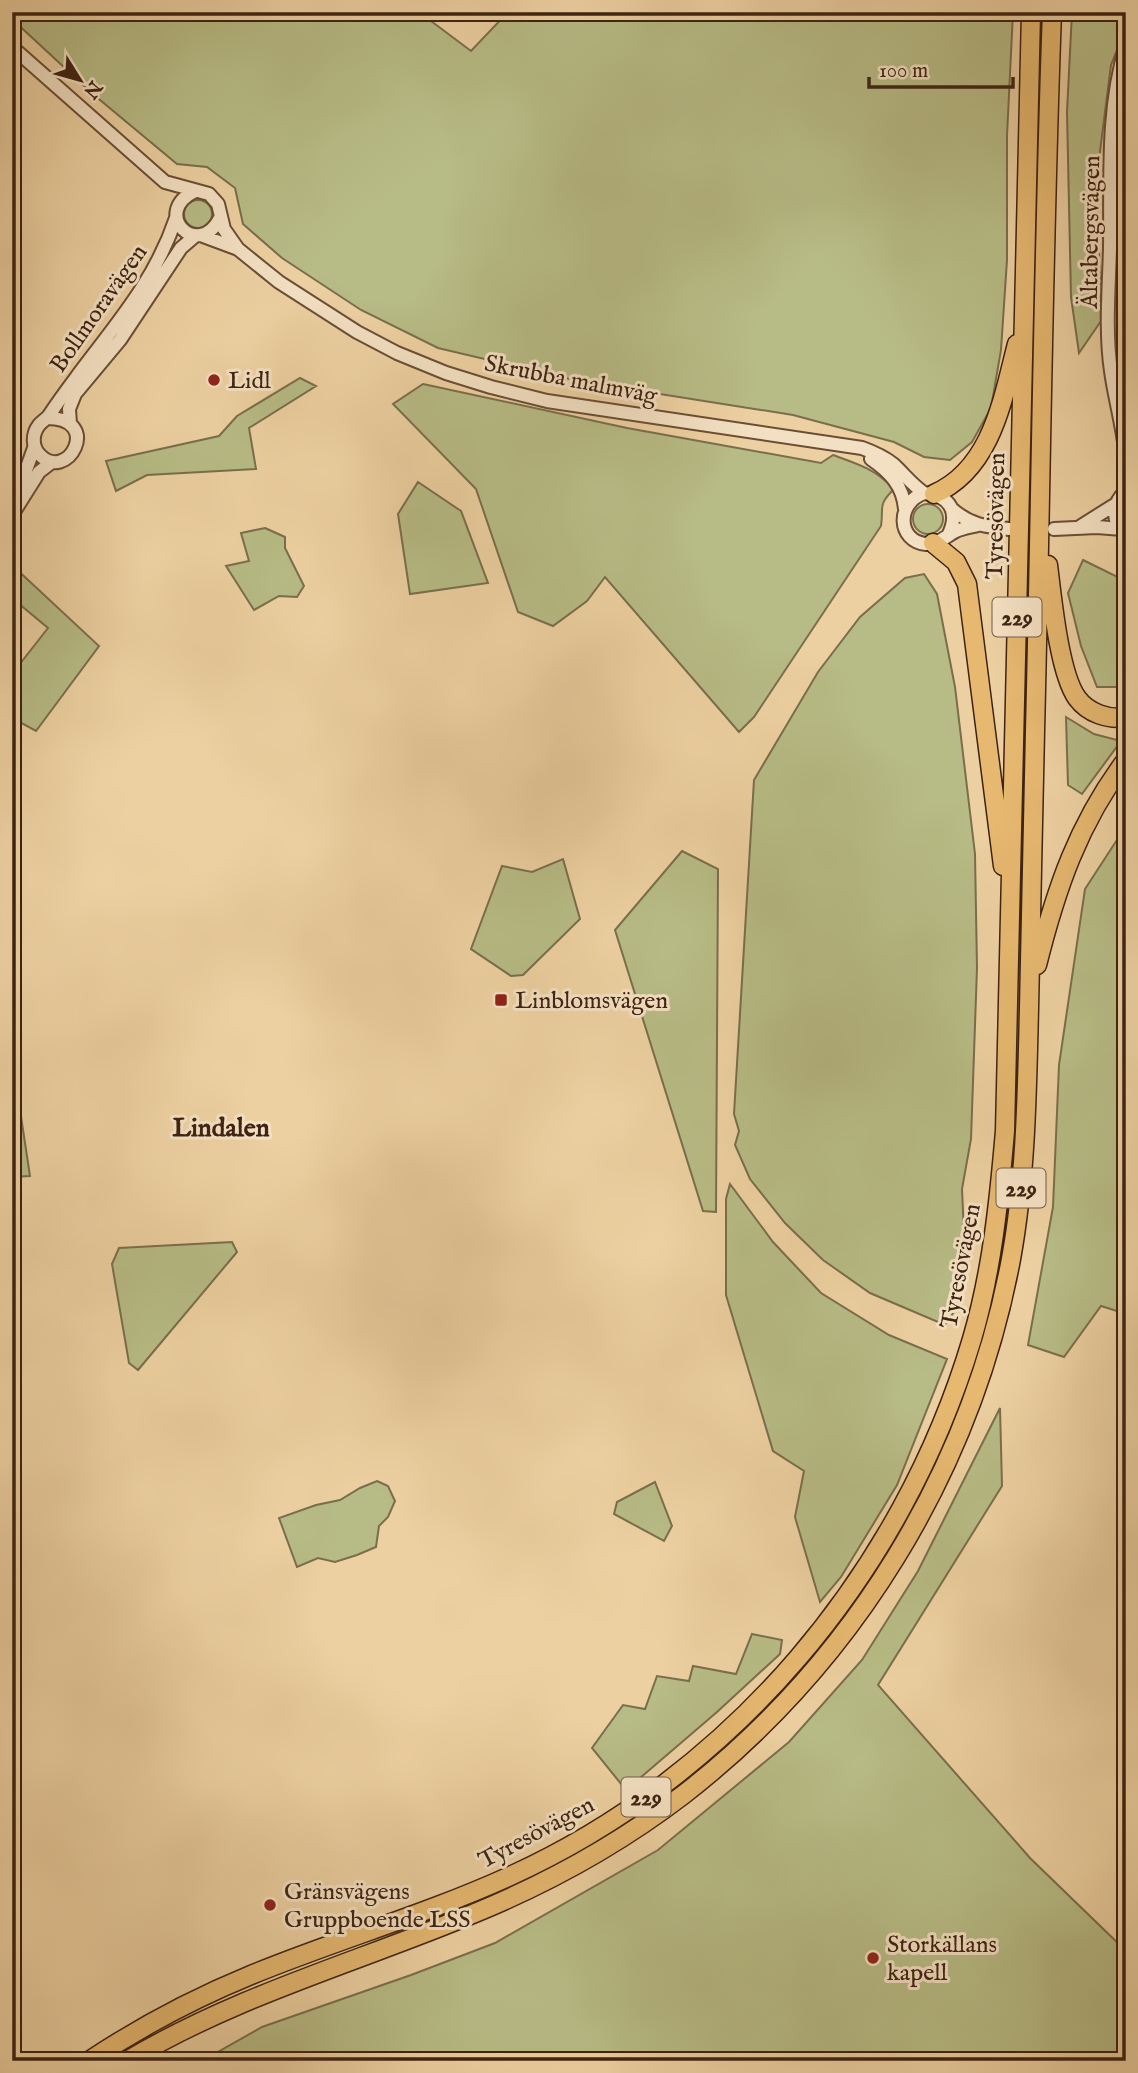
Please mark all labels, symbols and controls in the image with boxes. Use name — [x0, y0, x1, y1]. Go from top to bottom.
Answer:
north arrow — [46, 46, 116, 116]
scale bar — [869, 46, 1012, 90]
text: 100 m — [879, 58, 928, 85]
text: N — [77, 74, 107, 103]
street label: Ältabergsvägen — [1075, 155, 1108, 310]
street label: Bollmoravägen — [44, 238, 155, 379]
street label: Skrubba malmväg — [482, 349, 661, 413]
place label: Lidl — [228, 366, 271, 397]
marker: Lidl — [206, 372, 222, 388]
street label: Tyresövägen — [980, 452, 1013, 580]
road number: 229 — [992, 597, 1042, 636]
place label: Linblomsvägen — [515, 986, 668, 1017]
marker: Linblomsvägen — [493, 992, 509, 1008]
district label: Lindalen — [172, 1112, 270, 1145]
road number: 229 — [996, 1168, 1046, 1208]
street label: Tyresövägen — [934, 1201, 989, 1332]
road number: 229 — [622, 1778, 670, 1816]
street label: Tyresövägen — [473, 1790, 600, 1877]
place label: Gränsvägens Gruppboende LSS — [284, 1877, 471, 1936]
marker: Gränsvägens Gruppboende LSS — [262, 1897, 278, 1913]
place label: Storkällans kapell — [887, 1930, 997, 1989]
marker: Storkällans kapell — [865, 1950, 881, 1966]

